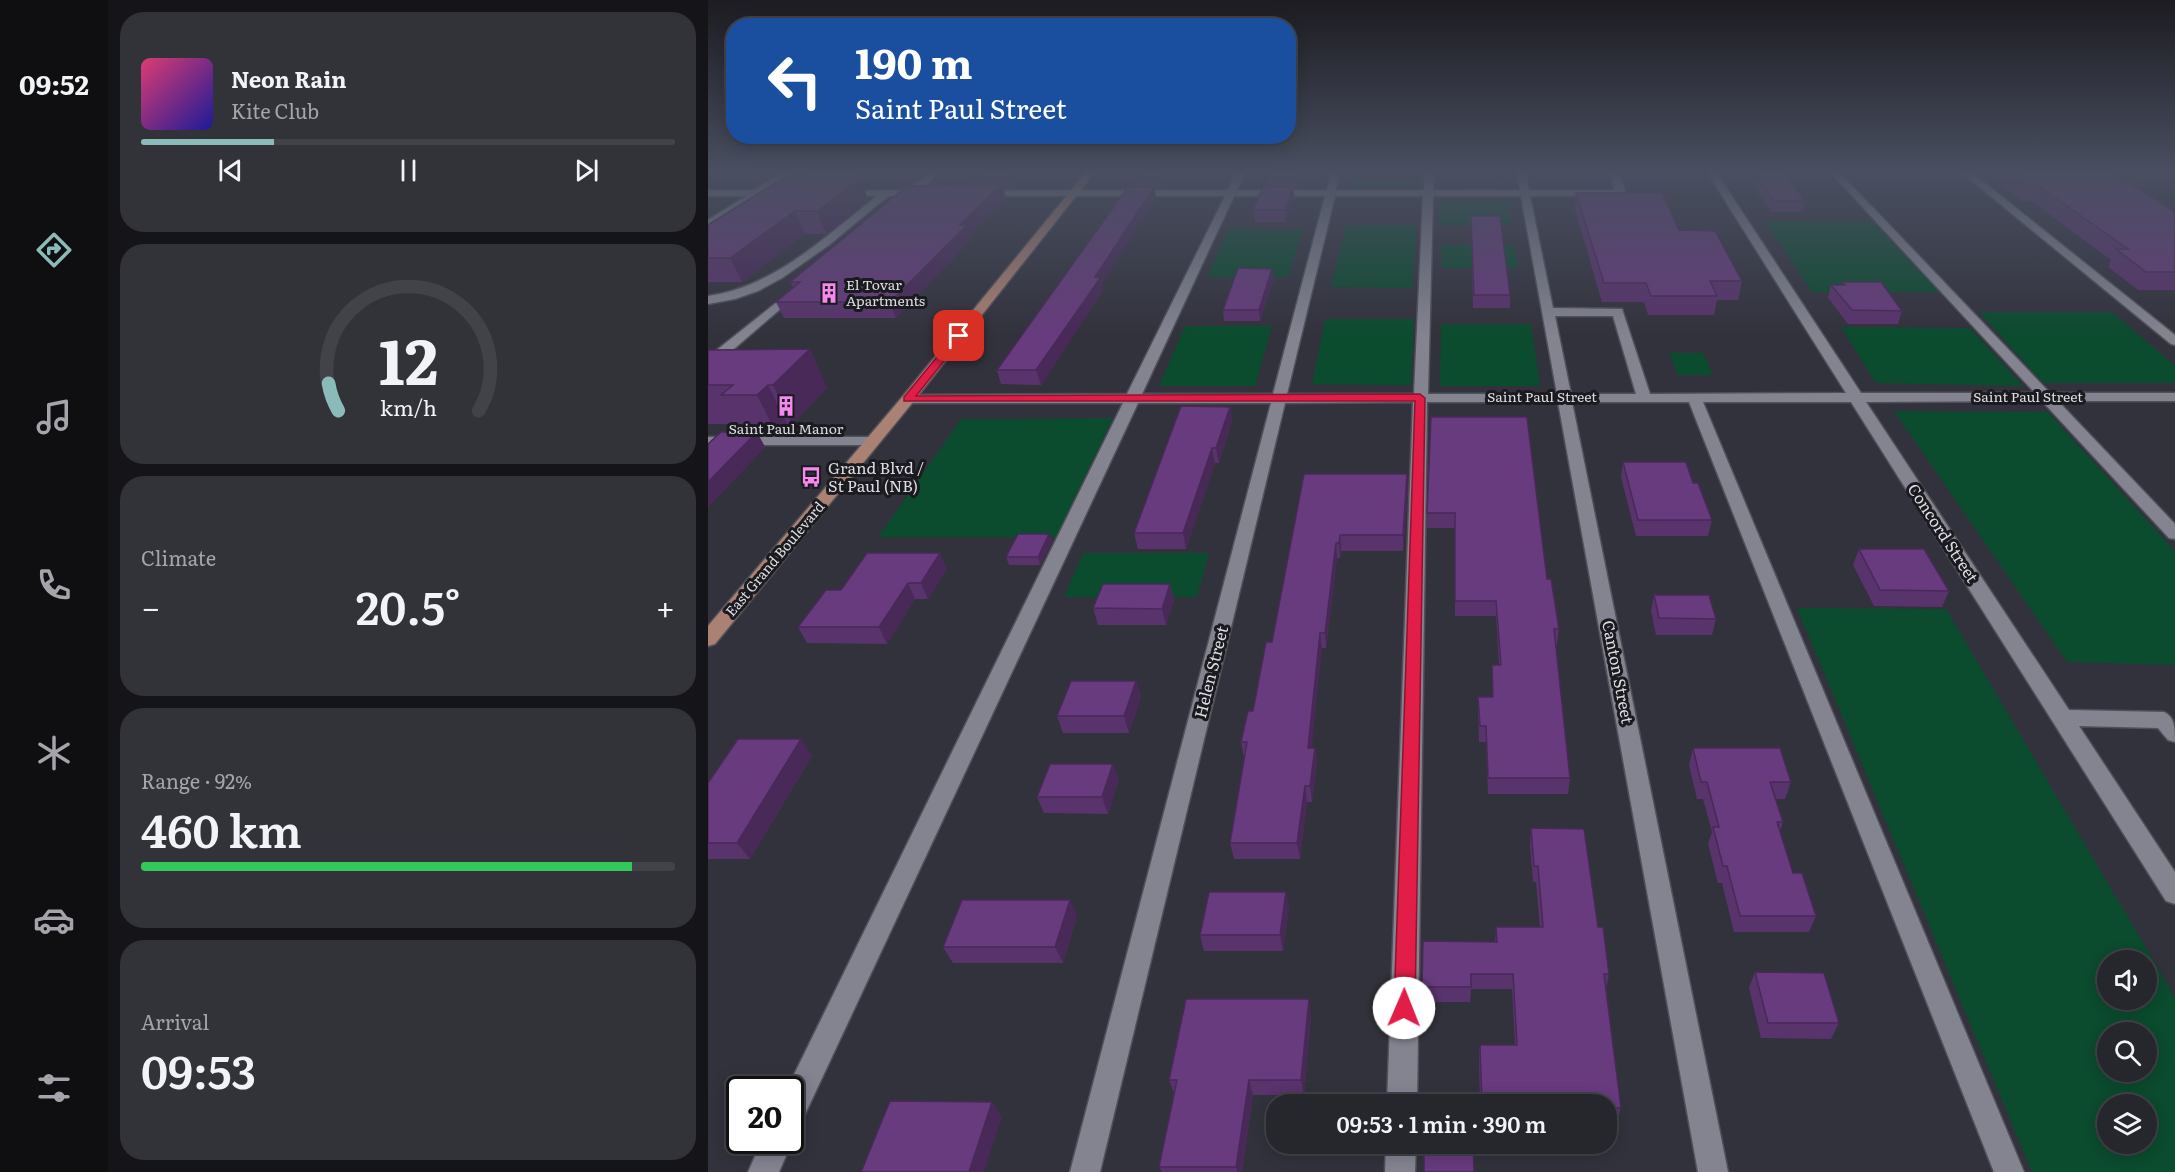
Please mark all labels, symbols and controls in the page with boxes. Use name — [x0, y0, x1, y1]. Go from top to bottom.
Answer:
text: 190 m — [855, 30, 973, 92]
icon: left — [756, 42, 834, 120]
text: Neon Rain — [231, 62, 347, 95]
text: 09:52 — [19, 63, 89, 103]
text: Saint Paul Street — [855, 87, 1067, 127]
text: Kite Club — [231, 95, 319, 125]
icon: previous — [214, 154, 247, 187]
icon: pause — [392, 154, 425, 187]
icon: next — [570, 154, 603, 187]
icon: directions — [33, 229, 75, 271]
place label: El Tovar Apartments — [846, 274, 925, 310]
building icon: El Tovar Apartments — [817, 281, 841, 305]
pin — [933, 310, 984, 361]
text: 12 — [378, 312, 438, 404]
icon: arrive — [942, 319, 975, 352]
street label: Saint Paul Street — [1487, 386, 1597, 406]
street label: Saint Paul Street — [1973, 386, 2083, 406]
text: km/h — [379, 391, 437, 423]
building icon: Saint Paul Manor — [774, 394, 798, 418]
icon: music — [33, 396, 75, 438]
place label: Saint Paul Manor — [729, 418, 844, 438]
place label: Grand Blvd / St Paul (NB) — [828, 455, 924, 497]
bus stop icon: Grand Blvd / St Paul (NB) — [799, 465, 823, 489]
street label: Concord Street — [1903, 478, 1985, 587]
street label: East Grand Boulevard — [720, 496, 829, 620]
text: Climate — [141, 542, 216, 572]
icon: phone — [33, 564, 75, 606]
text: 20.5° — [356, 572, 460, 639]
text: − — [141, 581, 160, 630]
text: + — [656, 581, 675, 630]
street label: Canton Street — [1597, 618, 1641, 726]
street label: Helen Street — [1187, 623, 1233, 720]
icon: climate — [33, 732, 75, 774]
text: Range · 92% — [141, 765, 252, 795]
text: 460 km — [141, 795, 302, 862]
icon: car — [33, 899, 75, 941]
map controls — [2097, 950, 2157, 1154]
button: sound — [2097, 950, 2157, 1010]
position arrow — [1372, 976, 1436, 1040]
text: Arrival — [141, 1006, 209, 1036]
button: search — [2097, 1022, 2157, 1082]
text: 09:53 — [141, 1036, 256, 1103]
icon: filters — [33, 1067, 75, 1109]
speed limit sign: 20 — [726, 1076, 804, 1154]
button: layers — [2097, 1094, 2157, 1154]
text: 09:53 · 1 min · 390 m — [1337, 1107, 1546, 1140]

